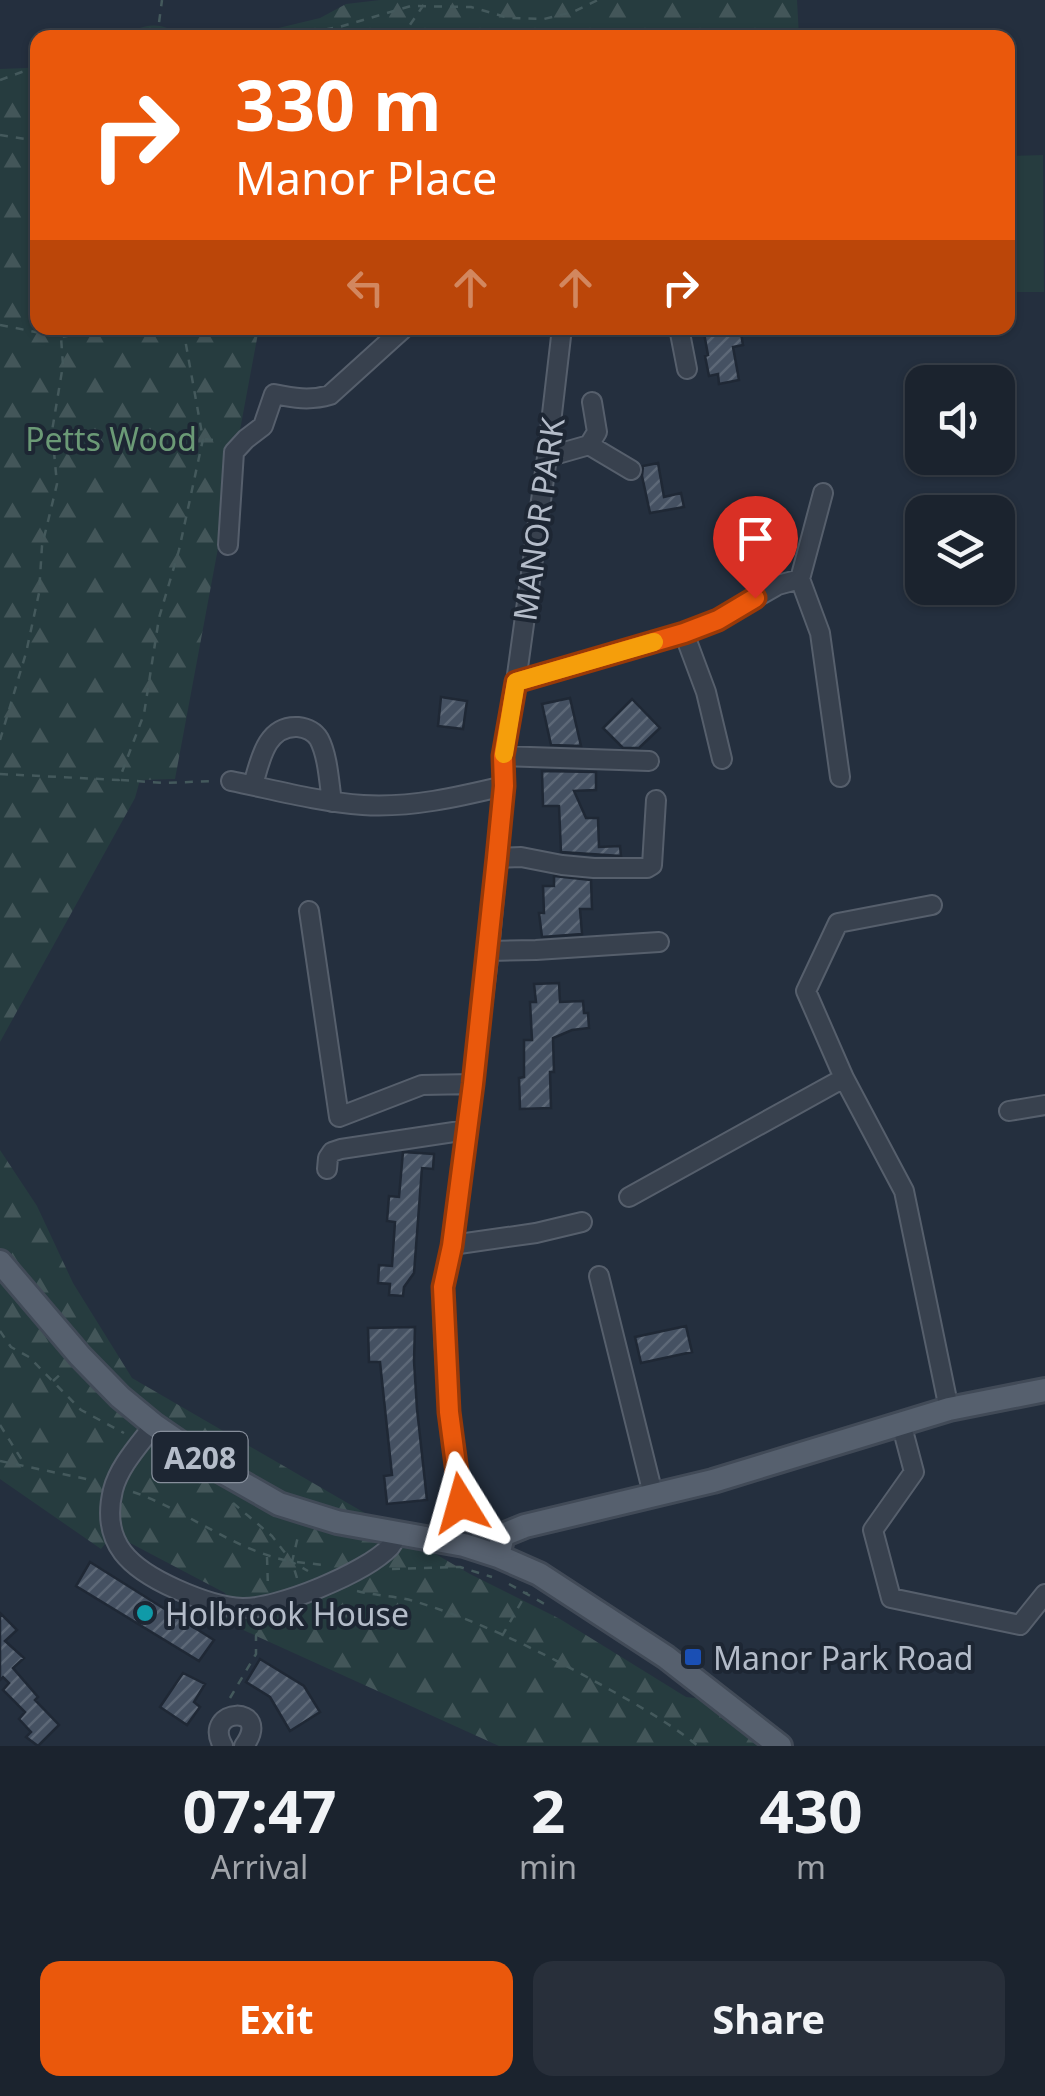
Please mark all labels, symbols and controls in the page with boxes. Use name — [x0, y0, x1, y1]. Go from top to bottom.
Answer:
text: 330 m — [235, 56, 442, 152]
icon: right — [70, 70, 200, 200]
text: Manor Place — [235, 147, 497, 208]
icon: left — [338, 260, 393, 315]
icon: ahead — [443, 260, 498, 315]
icon: ahead — [548, 260, 603, 315]
icon: right — [653, 260, 708, 315]
map controls — [905, 365, 1015, 605]
button: sound — [905, 365, 1015, 475]
street label: MANOR PARK — [502, 414, 574, 623]
park label: Petts Wood — [25, 417, 197, 460]
button: layers — [905, 495, 1015, 605]
pin — [713, 496, 798, 599]
icon: arrive — [728, 511, 783, 566]
road number: A208 — [152, 1432, 248, 1482]
position arrow — [409, 1451, 513, 1555]
place label: Holbrook House — [165, 1592, 409, 1635]
marker: Holbrook House — [134, 1602, 156, 1624]
place label: Manor Park Road — [713, 1636, 973, 1679]
marker: Manor Park Road — [682, 1646, 704, 1668]
text: 07:47 — [182, 1769, 337, 1851]
text: 2 — [531, 1769, 565, 1851]
text: 430 — [760, 1769, 863, 1851]
text: Arrival — [211, 1845, 308, 1888]
text: min — [519, 1845, 577, 1888]
text: m — [796, 1845, 826, 1888]
button: Exit — [40, 1961, 513, 2076]
button: Share — [533, 1961, 1005, 2076]

